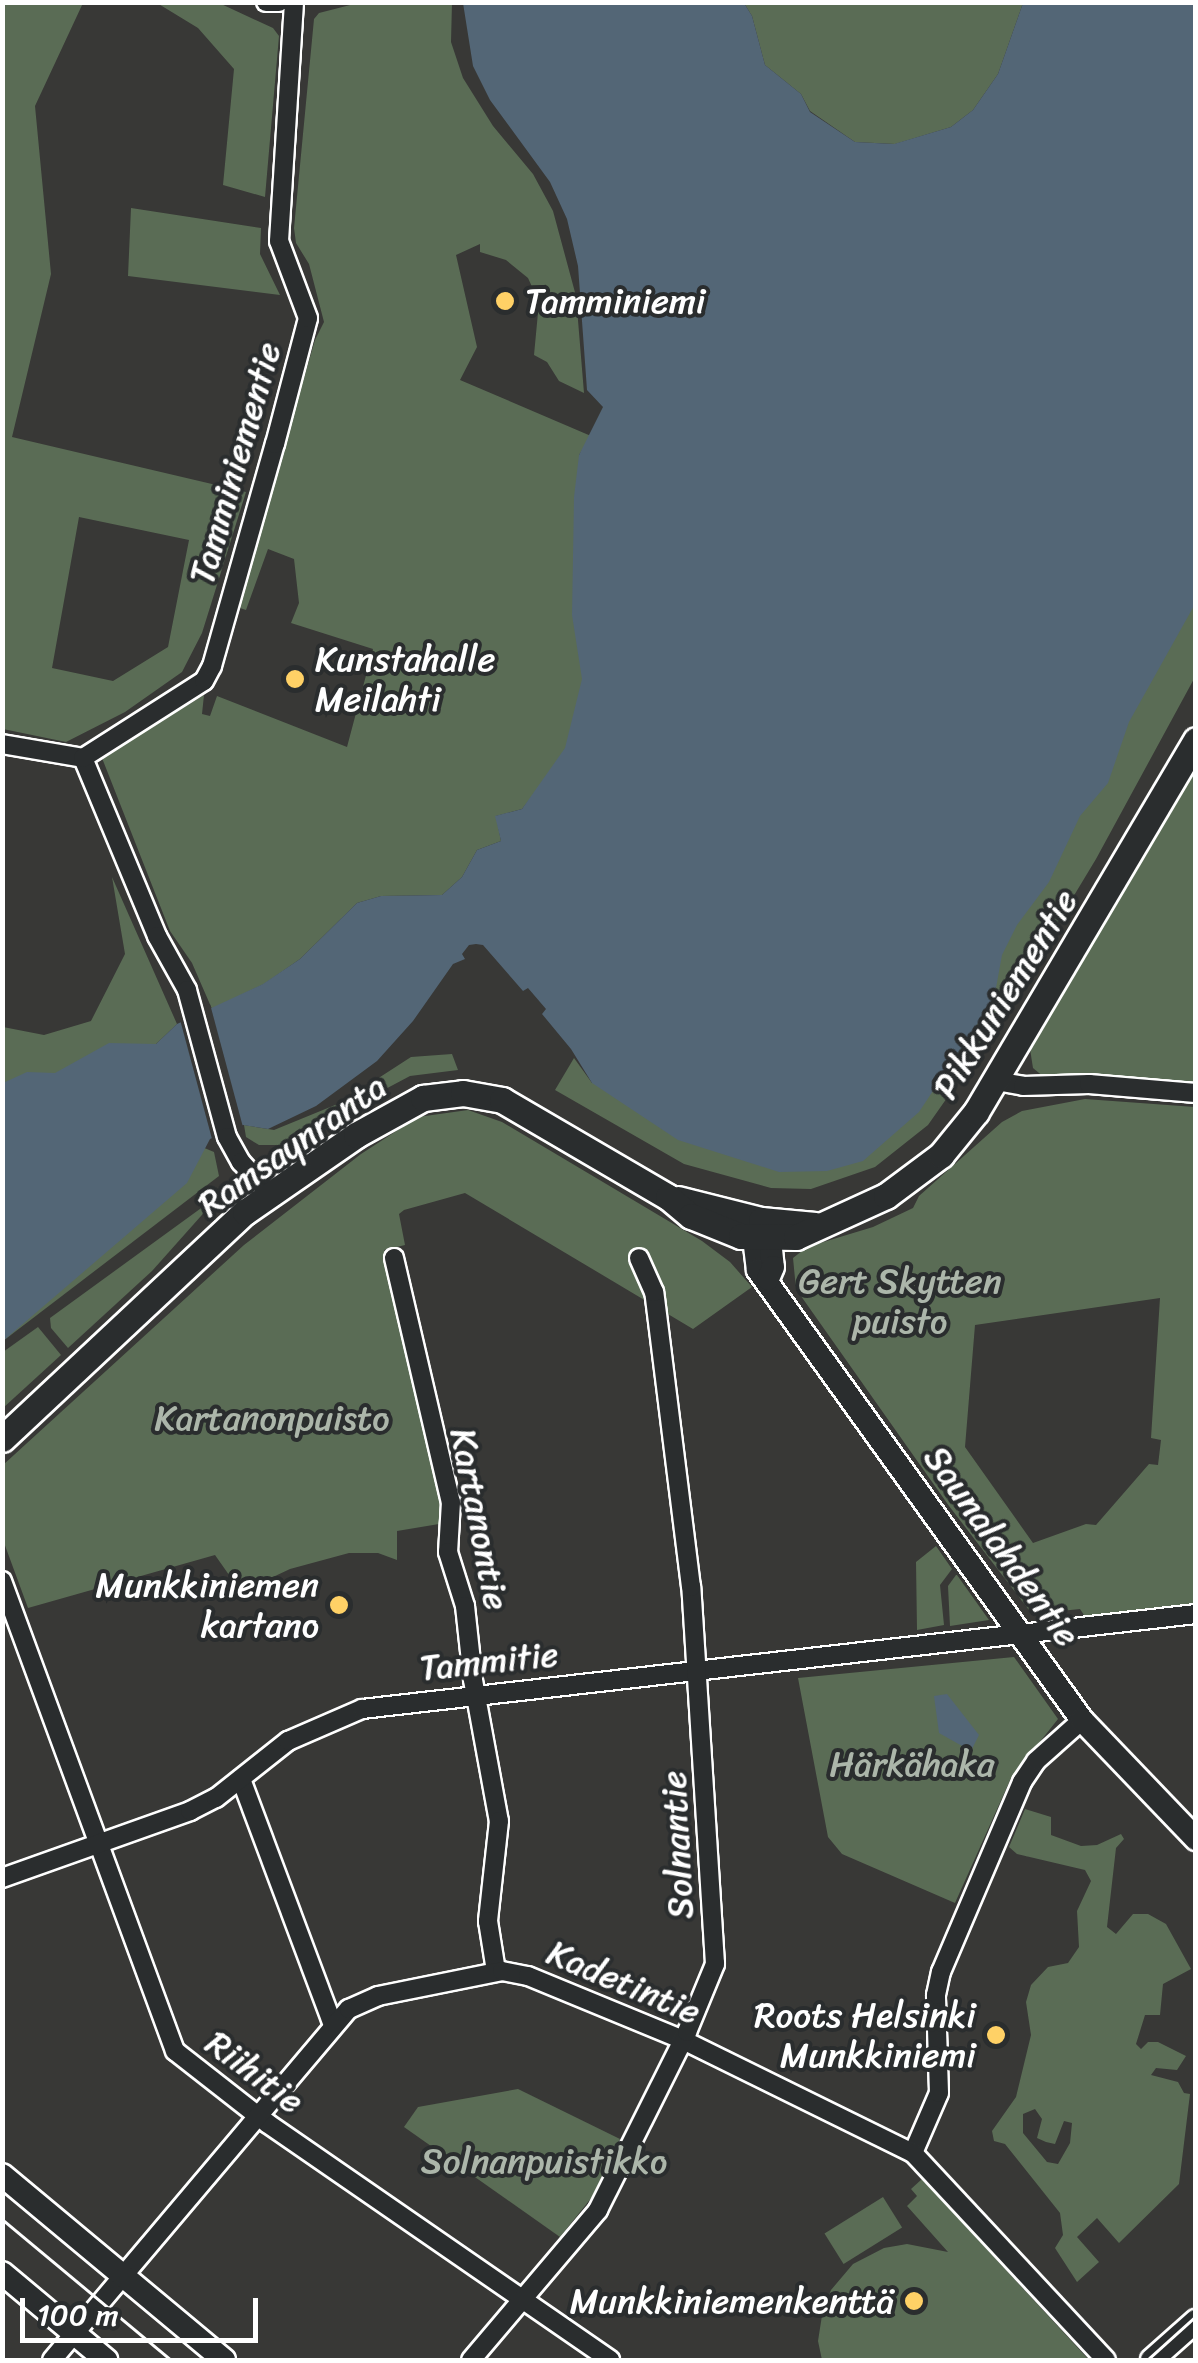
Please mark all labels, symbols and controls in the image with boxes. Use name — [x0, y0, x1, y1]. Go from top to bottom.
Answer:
place label: Tamminiemi — [525, 280, 705, 322]
marker: Tamminiemi — [494, 290, 516, 312]
street label: Tamminiementie — [180, 337, 290, 589]
place label: Kunstahalle Meilahti — [315, 638, 496, 720]
marker: Kunstahalle Meilahti — [284, 668, 306, 690]
street label: Pikkuniementie — [924, 882, 1086, 1106]
street label: Ramsaynranta — [190, 1065, 394, 1225]
park label: Gert Skytten puisto — [798, 1260, 1002, 1342]
park label: Kartanonpuisto — [154, 1397, 390, 1439]
street label: Kartanontie — [442, 1425, 518, 1613]
street label: Saunalahdentie — [915, 1438, 1089, 1654]
place label: Munkkiniemen kartano — [96, 1564, 319, 1646]
marker: Munkkiniemen kartano — [328, 1594, 350, 1616]
street label: Tammitie — [418, 1633, 560, 1689]
park label: Härkähaka — [830, 1743, 994, 1785]
street label: Solnantie — [652, 1770, 702, 1920]
street label: Kadetintie — [541, 1931, 707, 2033]
place label: Roots Helsinki Munkkiniemi — [753, 1994, 976, 2076]
street label: Riihitie — [198, 2022, 312, 2122]
marker: Roots Helsinki Munkkiniemi — [985, 2024, 1007, 2046]
park label: Solnanpuistikko — [421, 2140, 667, 2182]
scale bar — [25, 2278, 262, 2340]
place label: Munkkiniemenkenttä — [570, 2280, 894, 2322]
text: 100 m — [37, 2288, 119, 2342]
marker: Munkkiniemenkenttä — [903, 2290, 925, 2312]

